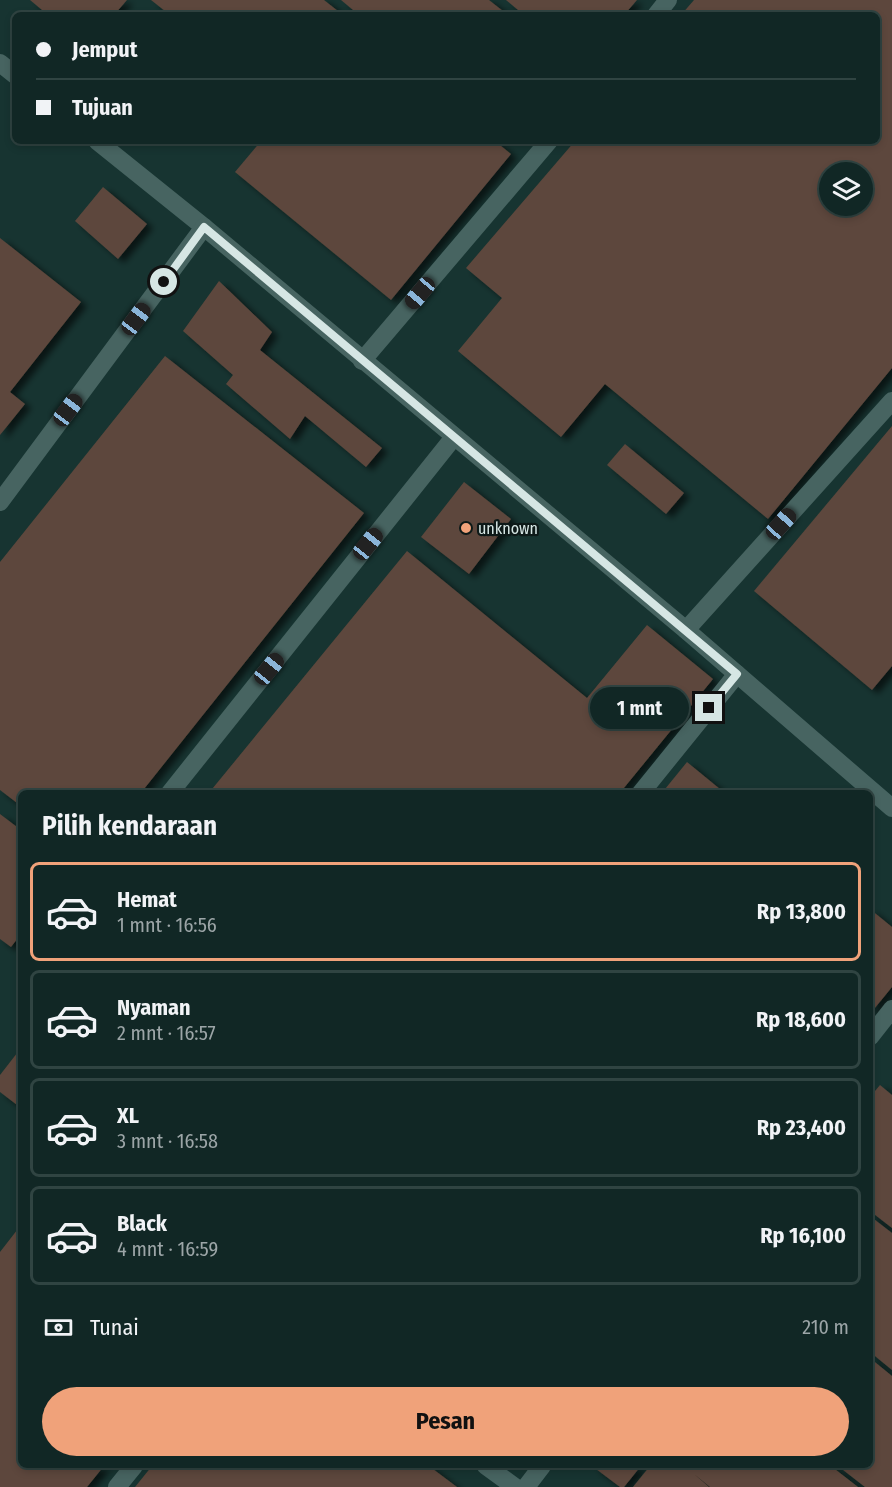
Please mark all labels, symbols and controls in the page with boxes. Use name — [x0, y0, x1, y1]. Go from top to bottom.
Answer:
text: Jemput — [72, 36, 137, 63]
text: Tujuan — [72, 94, 133, 121]
map controls — [819, 162, 873, 216]
button: layers — [819, 162, 873, 216]
route start — [150, 268, 177, 295]
car — [402, 273, 438, 313]
car — [118, 299, 154, 339]
car — [50, 390, 86, 430]
car — [762, 505, 800, 543]
place label: unknown — [478, 519, 538, 538]
marker: unknown — [459, 521, 473, 535]
car — [350, 524, 386, 564]
car — [251, 649, 287, 689]
callout: 1 mnt — [589, 687, 688, 729]
route end — [695, 694, 722, 721]
text: 1 mnt — [617, 696, 662, 720]
text: Pilih kendaraan — [42, 810, 217, 842]
icon: car — [45, 885, 99, 939]
text: Hemat — [117, 886, 177, 913]
text: Rp 13,800 — [757, 898, 846, 925]
text: 1 mnt · 16:56 — [117, 913, 217, 937]
icon: car — [45, 993, 99, 1047]
text: Nyaman — [117, 994, 190, 1021]
text: Rp 18,600 — [756, 1006, 846, 1033]
text: 2 mnt · 16:57 — [117, 1021, 216, 1045]
icon: car — [45, 1101, 99, 1155]
text: XL — [117, 1102, 139, 1129]
text: Rp 23,400 — [757, 1114, 846, 1141]
text: 3 mnt · 16:58 — [117, 1129, 218, 1153]
icon: car — [45, 1209, 99, 1263]
text: Black — [117, 1210, 167, 1237]
text: Rp 16,100 — [760, 1222, 846, 1249]
text: 4 mnt · 16:59 — [117, 1237, 218, 1261]
icon: cash — [42, 1311, 75, 1344]
text: Tunai — [90, 1314, 139, 1341]
text: 210 m — [802, 1315, 849, 1339]
button: Pesan — [42, 1387, 849, 1456]

